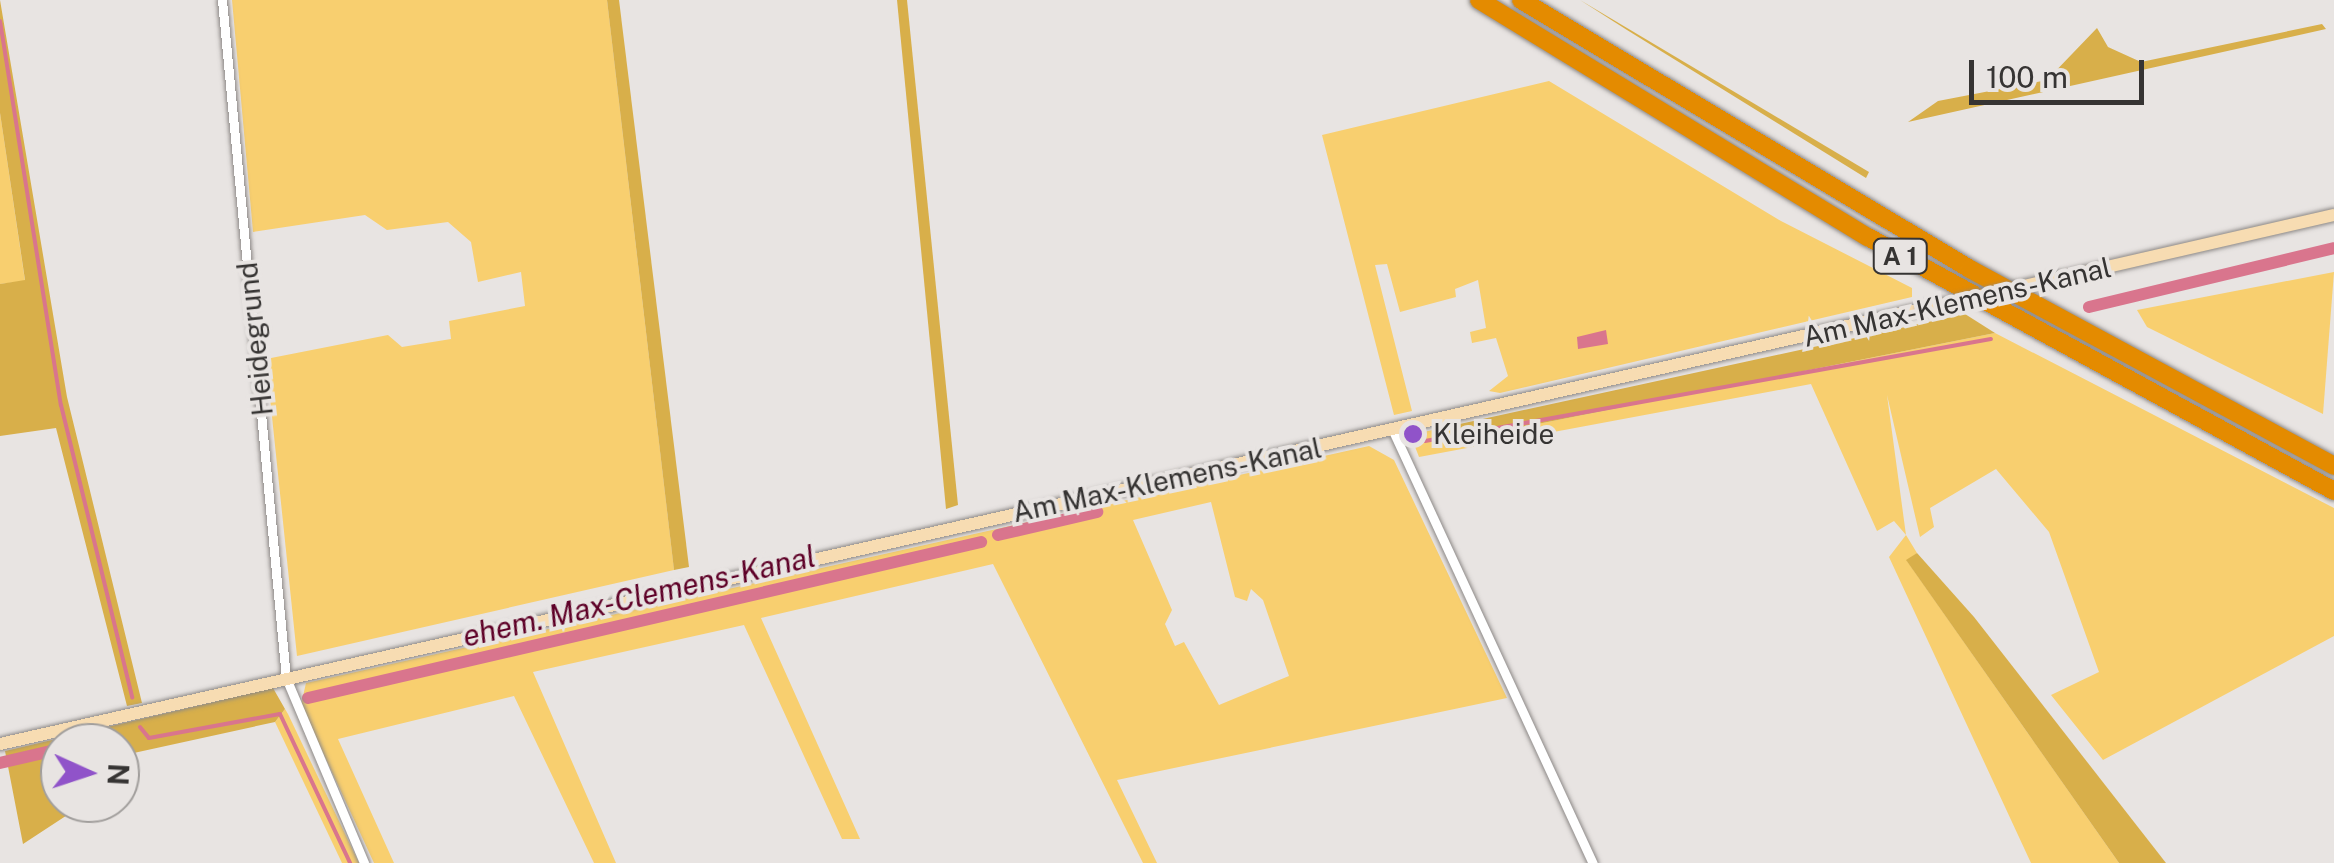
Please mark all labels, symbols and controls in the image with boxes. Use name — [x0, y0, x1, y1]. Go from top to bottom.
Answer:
scale bar — [1974, 40, 2149, 102]
text: 100 m — [1986, 59, 2068, 95]
road number: A 1 — [1872, 236, 1928, 276]
street label: Am Max-Klemens-Kanal — [1800, 250, 2114, 354]
street label: Heidegrund — [230, 261, 280, 417]
place label: Kleiheide — [1433, 417, 1554, 451]
marker: Kleiheide — [1402, 423, 1424, 445]
street label: Am Max-Klemens-Kanal — [1009, 431, 1325, 529]
water label: ehem. Max-Clemens-Kanal — [459, 538, 819, 654]
north arrow — [40, 723, 140, 823]
text: N — [101, 763, 136, 786]

